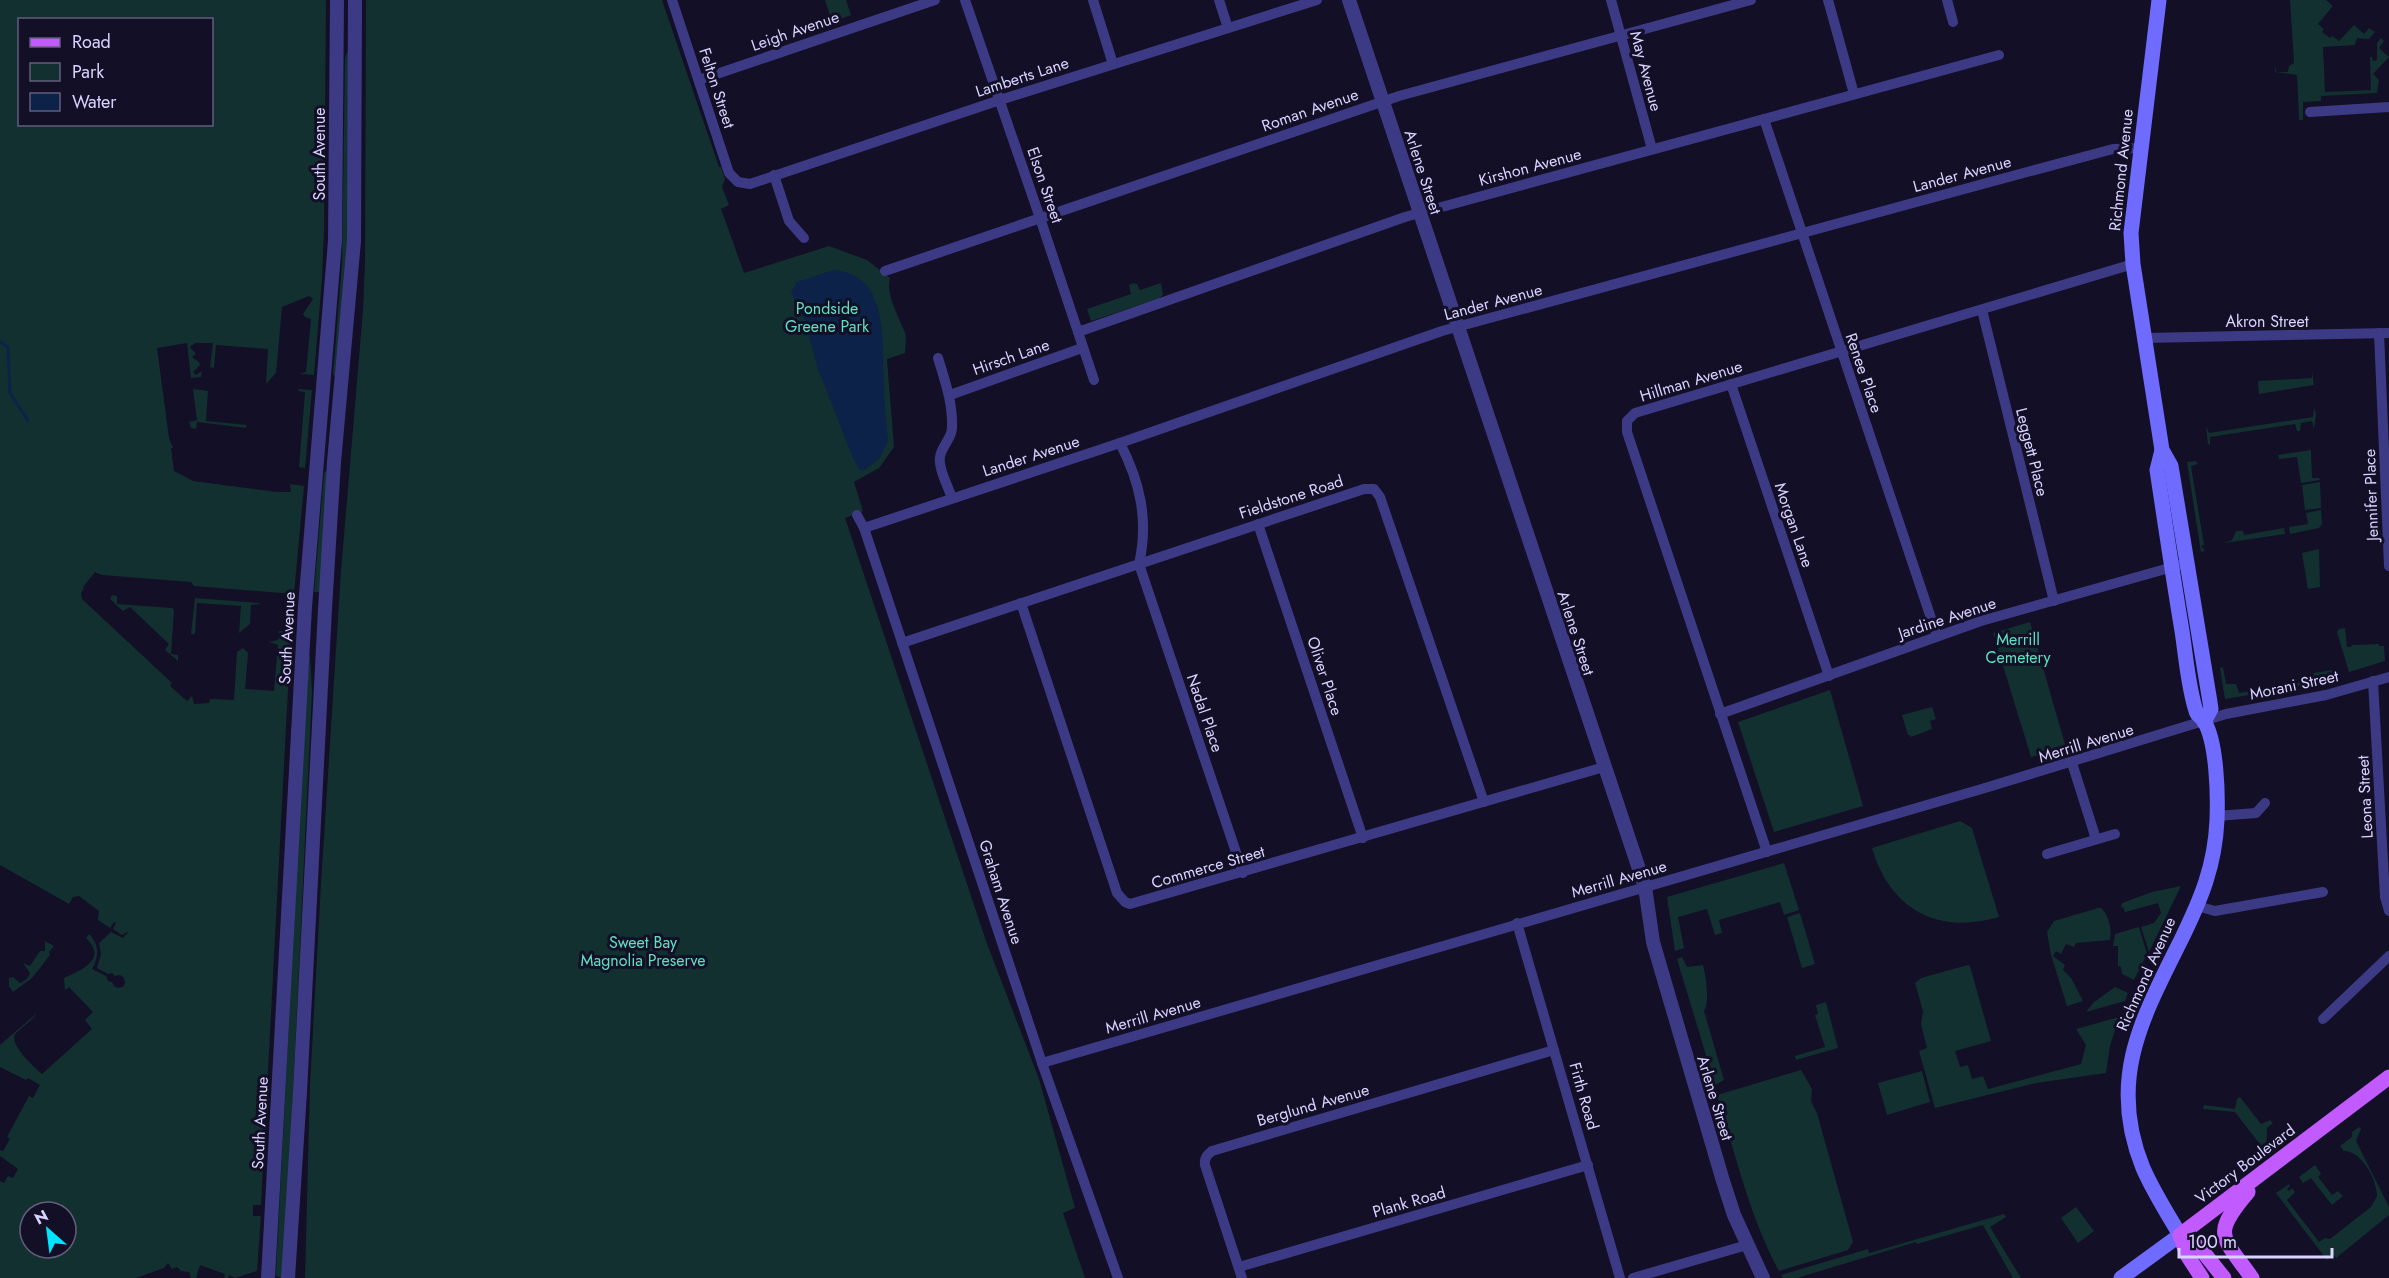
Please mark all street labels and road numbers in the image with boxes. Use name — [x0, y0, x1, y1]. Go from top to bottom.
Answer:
street label: Leigh Avenue — [748, 5, 842, 57]
street label: May Avenue — [1624, 28, 1668, 114]
street label: Felton Street — [693, 45, 741, 131]
street label: Lamberts Lane — [972, 51, 1072, 103]
street label: Roman Avenue — [1259, 83, 1361, 137]
street label: South Avenue — [308, 108, 331, 200]
street label: Richmond Avenue — [2103, 108, 2139, 232]
street label: Arlene Street — [1399, 127, 1448, 217]
street label: Kirshon Avenue — [1476, 142, 1584, 192]
street label: Elson Street — [1021, 144, 1069, 226]
street label: Lander Avenue — [1910, 150, 2014, 198]
street label: Lander Avenue — [1441, 278, 1545, 326]
street label: Akron Street — [2226, 310, 2309, 333]
street label: Renee Place — [1840, 330, 1888, 416]
street label: Hirsch Lane — [969, 333, 1053, 381]
street label: Hillman Avenue — [1637, 354, 1745, 408]
street label: Leggett Place — [2010, 405, 2054, 499]
street label: Lander Avenue — [980, 429, 1082, 483]
street label: Jennifer Place — [2358, 449, 2384, 543]
street label: Fieldstone Road — [1236, 469, 1346, 525]
street label: Morgan Lane — [1769, 479, 1819, 571]
street label: Arlene Street — [1552, 588, 1601, 678]
street label: South Avenue — [273, 591, 301, 685]
street label: Jardine Avenue — [1893, 591, 1999, 645]
street label: Oliver Place — [1301, 634, 1349, 718]
street label: Morani Street — [2247, 664, 2341, 706]
street label: Nadal Place — [1181, 671, 1229, 755]
street label: Merrill Avenue — [2036, 718, 2136, 768]
street label: Leona Street — [2351, 755, 2379, 839]
street label: Graham Avenue — [973, 837, 1029, 947]
street label: Commerce Street — [1149, 840, 1268, 894]
street label: Merrill Avenue — [1569, 854, 1669, 904]
street label: Richmond Avenue — [2111, 913, 2181, 1035]
street label: Merrill Avenue — [1103, 990, 1203, 1040]
street label: Arlene Street — [1691, 1053, 1739, 1143]
street label: Firth Road — [1563, 1060, 1605, 1132]
street label: South Avenue — [246, 1076, 274, 1170]
street label: Berglund Avenue — [1254, 1078, 1372, 1132]
street label: Victory Boulevard — [2190, 1119, 2300, 1209]
street label: Plank Road — [1370, 1181, 1448, 1223]

